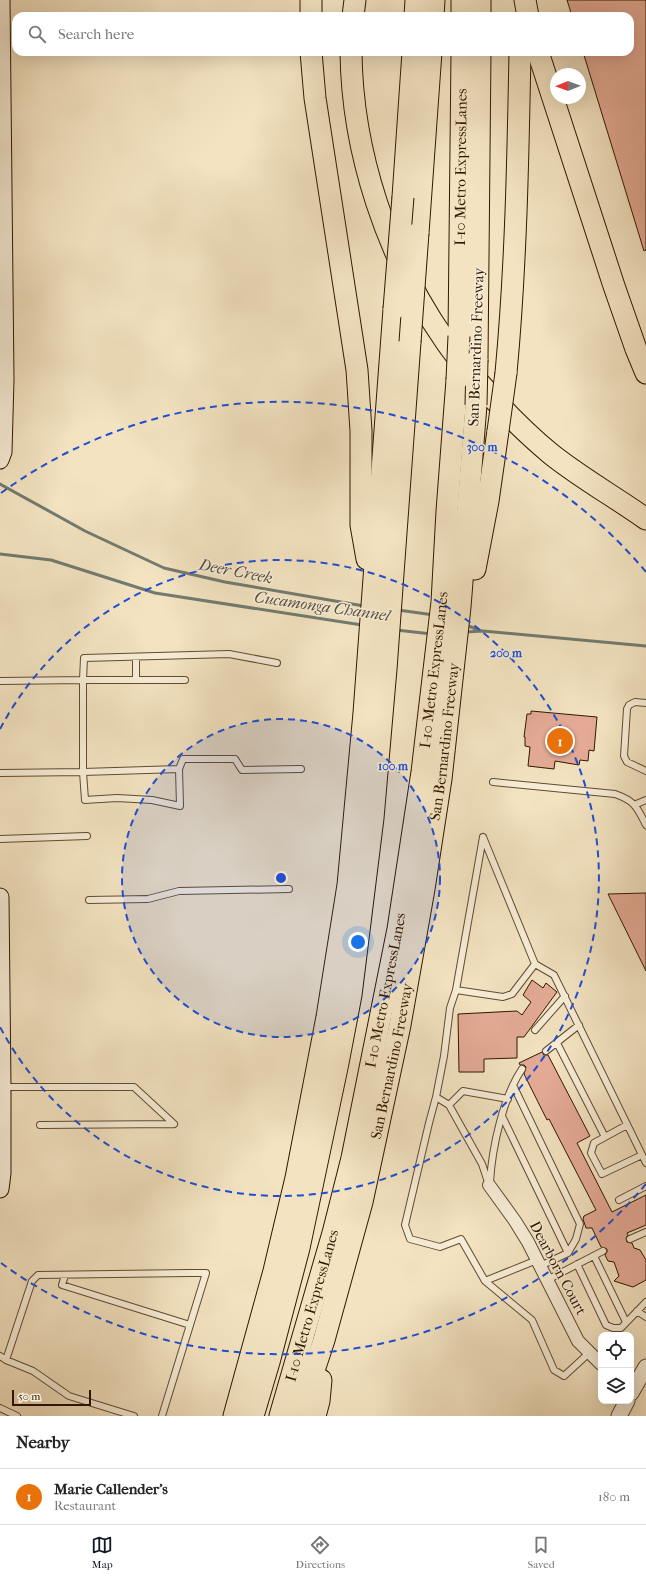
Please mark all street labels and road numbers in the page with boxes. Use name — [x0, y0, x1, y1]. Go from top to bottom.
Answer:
street label: I-10 Metro ExpressLanes — [451, 88, 471, 246]
street label: San Bernardino Freeway — [464, 266, 488, 427]
street label: I-10 Metro ExpressLanes — [416, 591, 452, 749]
street label: San Bernardino Freeway — [426, 661, 463, 822]
street label: I-10 Metro ExpressLanes — [361, 911, 409, 1069]
street label: San Bernardino Freeway — [367, 981, 416, 1141]
street label: Dearborn Court — [526, 1218, 591, 1319]
street label: I-10 Metro ExpressLanes — [281, 1227, 343, 1384]

